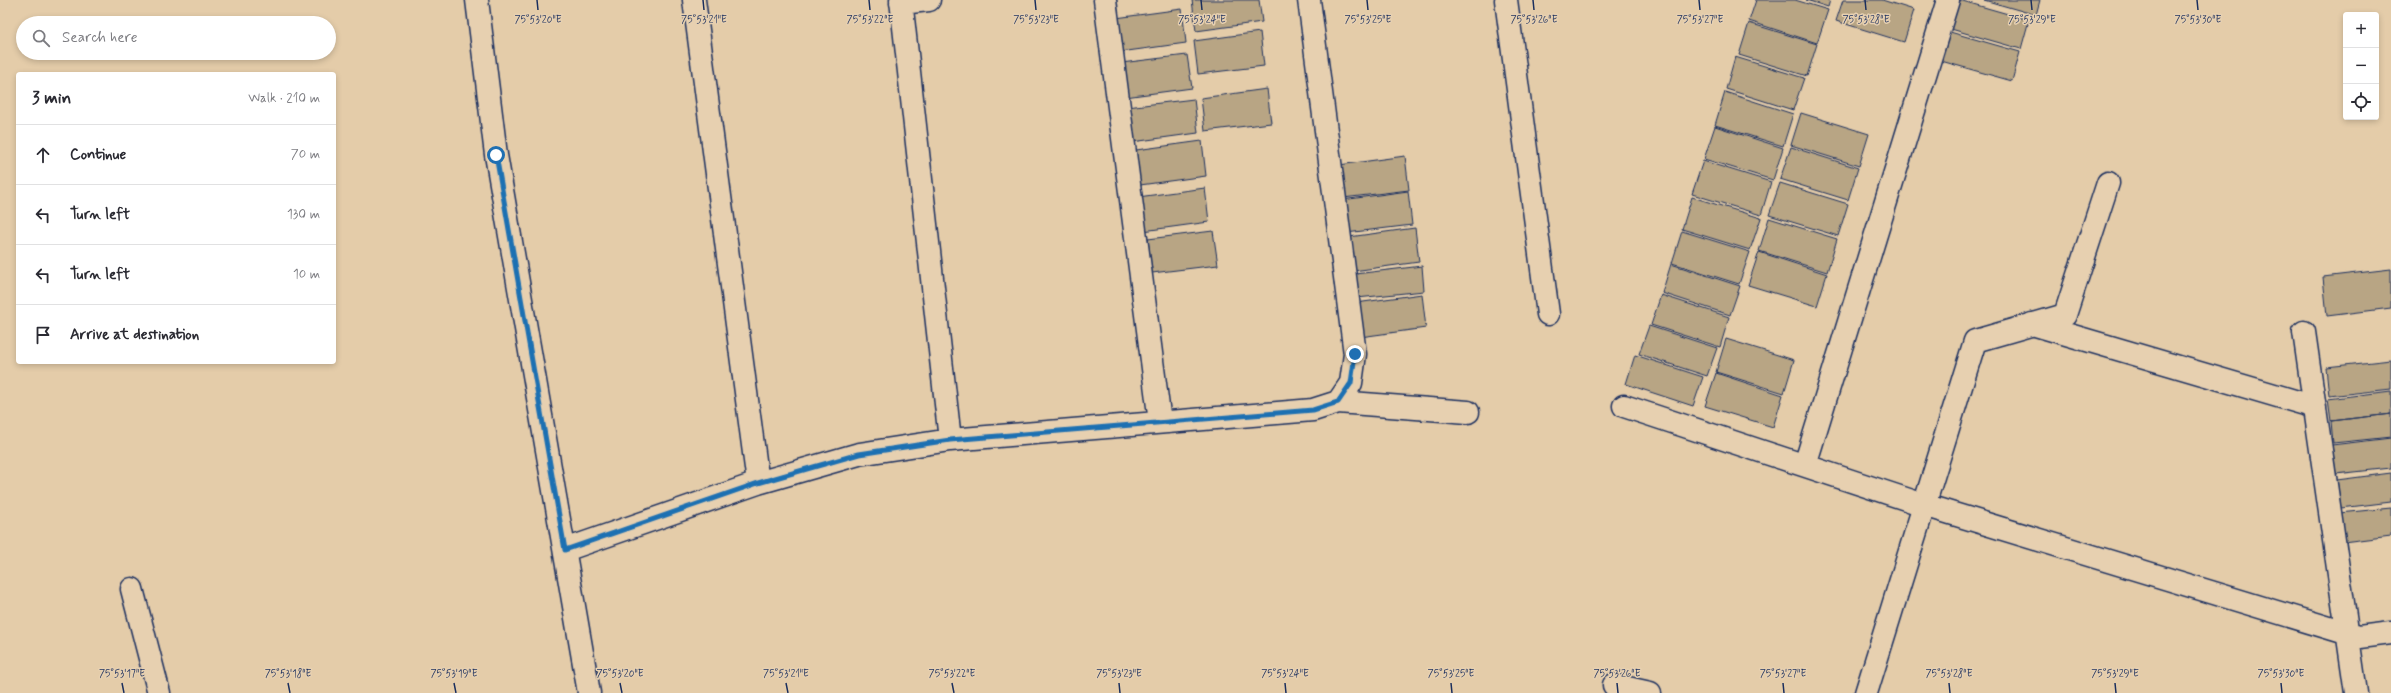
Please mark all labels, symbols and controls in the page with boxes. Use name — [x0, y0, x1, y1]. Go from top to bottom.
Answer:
map controls — [2343, 12, 2379, 120]
button: + — [2343, 12, 2379, 48]
text: 75°53'20"E — [514, 13, 562, 27]
text: 75°53'21"E — [681, 13, 727, 27]
text: 75°53'22"E — [847, 13, 894, 27]
text: 75°53'23"E — [1013, 13, 1059, 27]
text: 75°53'24"E — [1178, 13, 1226, 27]
text: 75°53'25"E — [1345, 13, 1392, 27]
text: 75°53'26"E — [1510, 13, 1558, 27]
text: 75°53'27"E — [1677, 13, 1723, 27]
text: 75°53'28"E — [1843, 13, 1890, 27]
text: 75°53'29"E — [2008, 13, 2056, 27]
text: 75°53'30"E — [2175, 13, 2222, 27]
search box — [16, 16, 336, 60]
icon: search — [30, 27, 52, 49]
text: Search here — [62, 28, 138, 48]
button: − — [2343, 48, 2379, 84]
button: locate — [2343, 84, 2379, 120]
text: 3 min — [32, 87, 71, 109]
text: Walk · 210 m — [248, 90, 320, 107]
icon: ahead — [32, 144, 54, 166]
text: Continue — [70, 145, 126, 165]
text: 70 m — [291, 146, 320, 163]
route start — [487, 146, 505, 164]
icon: left — [32, 204, 54, 226]
text: Turn left — [70, 205, 130, 225]
text: 130 m — [287, 206, 320, 223]
icon: left — [32, 264, 54, 286]
text: Turn left — [70, 265, 130, 285]
text: 10 m — [293, 266, 320, 283]
icon: arrive — [32, 324, 54, 346]
text: Arrive at destination — [70, 325, 199, 345]
route end — [1346, 345, 1364, 363]
text: 75°53'17"E — [99, 667, 145, 681]
text: 75°53'18"E — [265, 667, 311, 681]
text: 75°53'19"E — [430, 667, 478, 681]
text: 75°53'20"E — [596, 667, 644, 681]
text: 75°53'21"E — [763, 667, 809, 681]
text: 75°53'22"E — [929, 667, 976, 681]
text: 75°53'23"E — [1096, 667, 1142, 681]
text: 75°53'24"E — [1261, 667, 1309, 681]
text: 75°53'25"E — [1428, 667, 1475, 681]
text: 75°53'26"E — [1593, 667, 1641, 681]
text: 75°53'27"E — [1760, 667, 1806, 681]
text: 75°53'28"E — [1926, 667, 1973, 681]
text: 75°53'29"E — [2091, 667, 2139, 681]
text: 75°53'30"E — [2258, 667, 2305, 681]

